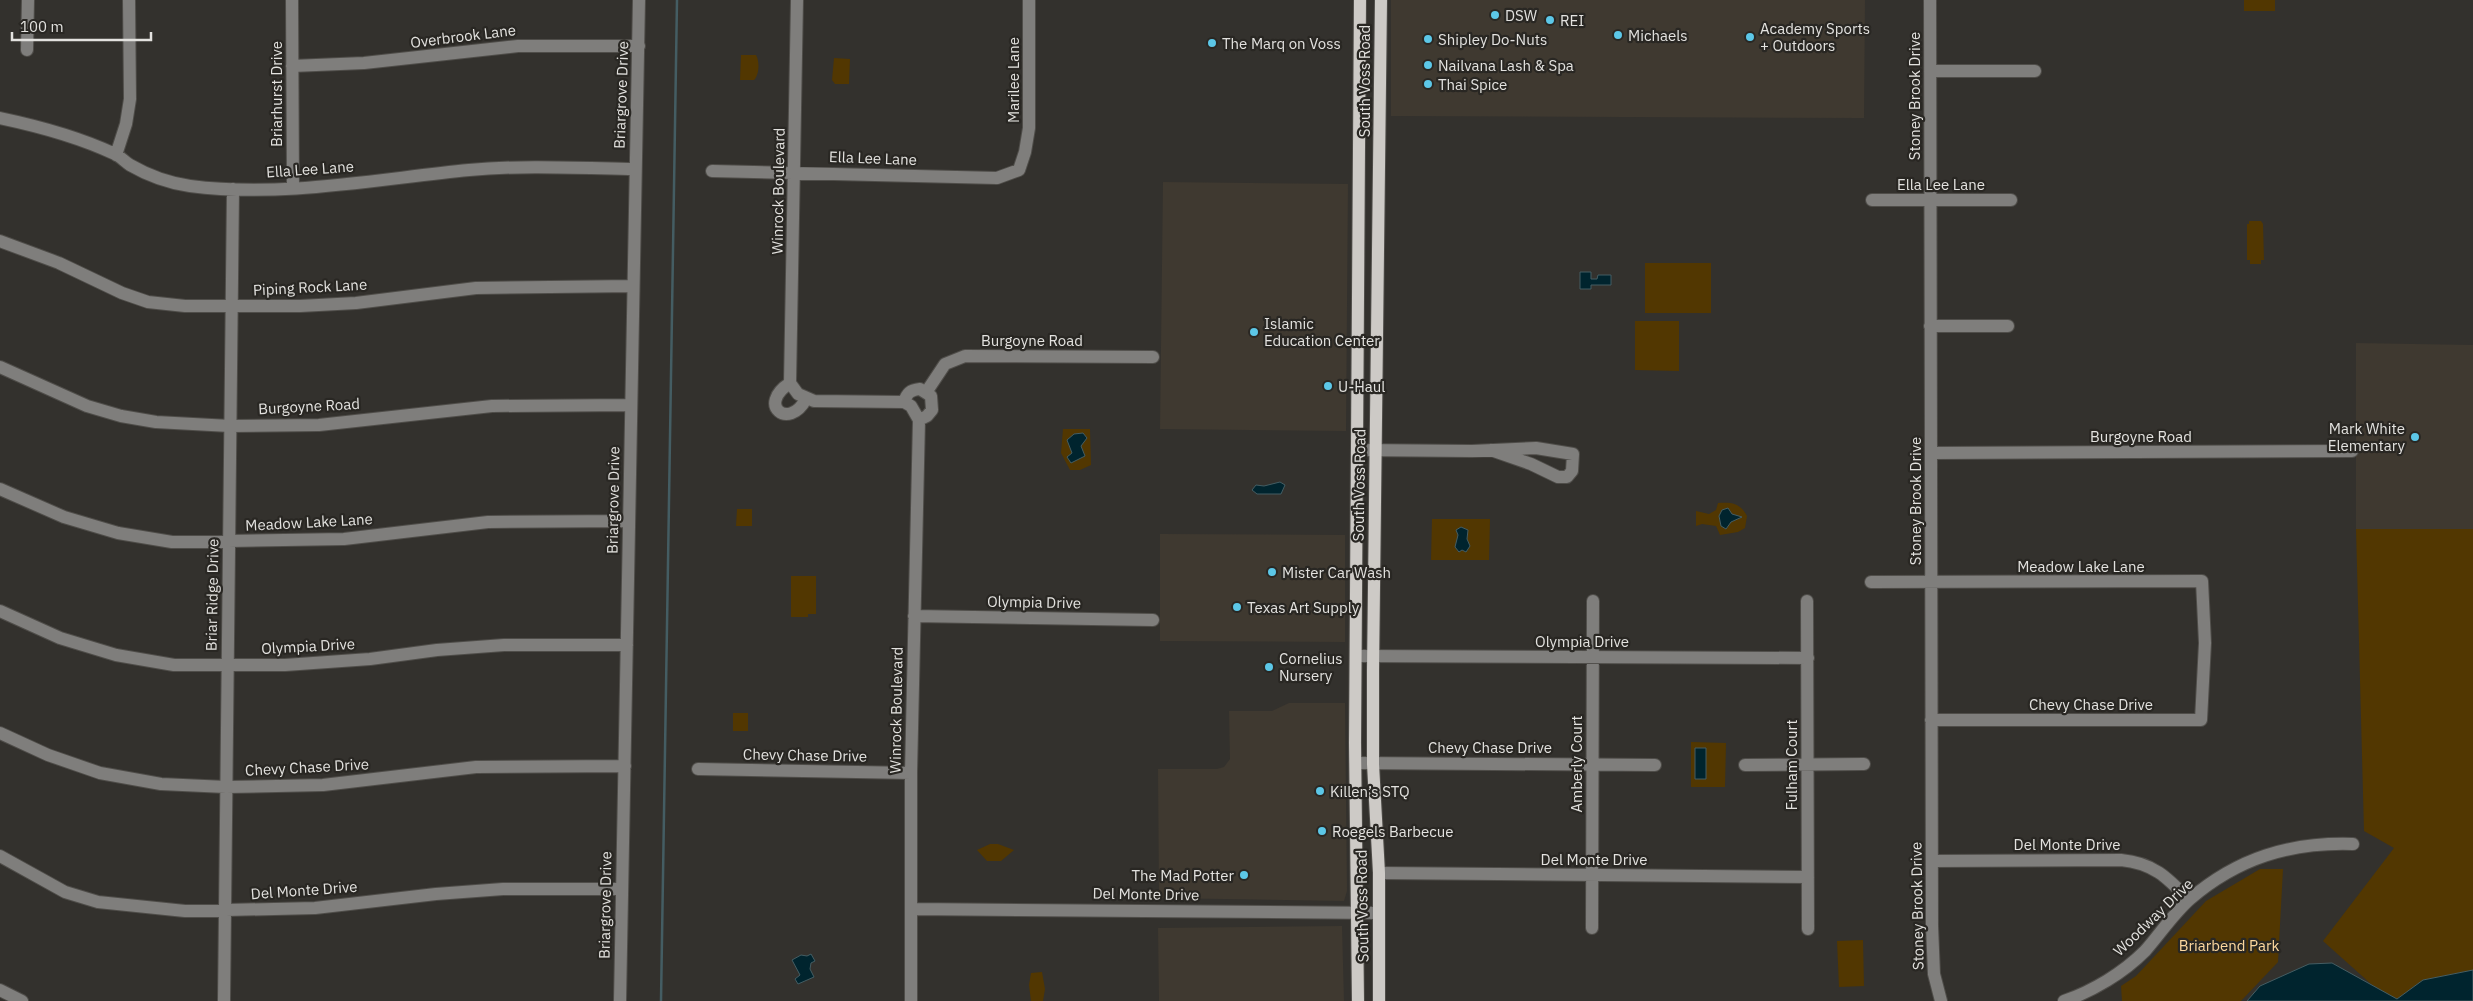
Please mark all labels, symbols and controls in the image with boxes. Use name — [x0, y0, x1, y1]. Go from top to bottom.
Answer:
place label: DSW — [1505, 6, 1538, 25]
marker: DSW — [1489, 9, 1501, 21]
scale bar — [12, 10, 151, 42]
place label: REI — [1560, 11, 1584, 30]
marker: REI — [1544, 14, 1556, 26]
text: 100 m — [20, 17, 64, 36]
place label: Academy Sports + Outdoors — [1760, 19, 1870, 55]
street label: Overbrook Lane — [409, 20, 517, 52]
street label: South Voss Road — [1355, 25, 1374, 137]
place label: Michaels — [1628, 26, 1688, 45]
marker: Michaels — [1612, 29, 1624, 41]
place label: Shipley Do-Nuts — [1438, 30, 1547, 49]
marker: Academy Sports + Outdoors — [1744, 31, 1756, 43]
street label: Stoney Brook Drive — [1905, 32, 1924, 160]
marker: Shipley Do-Nuts — [1422, 33, 1434, 45]
place label: The Marq on Voss — [1222, 34, 1341, 53]
street label: Marilee Lane — [1004, 37, 1023, 123]
marker: The Marq on Voss — [1206, 37, 1218, 49]
street label: Briarhurst Drive — [267, 41, 286, 147]
street label: Briargrove Drive — [610, 41, 632, 149]
place label: Nailvana Lash & Spa — [1438, 56, 1574, 75]
marker: Nailvana Lash & Spa — [1422, 59, 1434, 71]
place label: Thai Spice — [1438, 75, 1507, 94]
marker: Thai Spice — [1422, 78, 1434, 90]
street label: Winrock Boulevard — [767, 127, 789, 255]
street label: Ella Lee Lane — [829, 147, 917, 169]
street label: Ella Lee Lane — [265, 156, 355, 182]
street label: Ella Lee Lane — [1897, 175, 1985, 194]
street label: Piping Rock Lane — [252, 275, 368, 299]
place label: Islamic Education Center — [1264, 314, 1380, 350]
marker: Islamic Education Center — [1248, 326, 1260, 338]
street label: Burgoyne Road — [981, 331, 1083, 350]
place label: U-Haul — [1338, 377, 1385, 396]
marker: U-Haul — [1322, 380, 1334, 392]
street label: Burgoyne Road — [258, 394, 360, 418]
place label: Mark White Elementary — [2328, 419, 2406, 455]
street label: Burgoyne Road — [2090, 427, 2192, 446]
street label: South Voss Road — [1349, 429, 1369, 541]
marker: Mark White Elementary — [2409, 431, 2421, 443]
street label: Stoney Brook Drive — [1906, 437, 1925, 565]
street label: Briargrove Drive — [603, 446, 623, 554]
street label: Meadow Lake Lane — [245, 509, 373, 535]
street label: Briar Ridge Drive — [202, 539, 222, 651]
street label: Meadow Lake Lane — [2017, 557, 2145, 576]
place label: Mister Car Wash — [1282, 563, 1391, 582]
marker: Mister Car Wash — [1266, 566, 1278, 578]
street label: Olympia Drive — [987, 592, 1081, 612]
place label: Texas Art Supply — [1247, 598, 1360, 617]
marker: Texas Art Supply — [1231, 601, 1243, 613]
street label: Olympia Drive — [1535, 632, 1629, 651]
street label: Olympia Drive — [261, 634, 355, 658]
street label: Winrock Boulevard — [885, 646, 907, 774]
place label: Cornelius Nursery — [1279, 649, 1343, 685]
marker: Cornelius Nursery — [1263, 661, 1275, 673]
street label: Chevy Chase Drive — [2029, 695, 2153, 714]
street label: Amberly Court — [1567, 715, 1586, 813]
street label: Fulham Court — [1782, 720, 1801, 810]
street label: Chevy Chase Drive — [1428, 738, 1552, 757]
street label: Chevy Chase Drive — [743, 744, 867, 766]
street label: Chevy Chase Drive — [245, 754, 369, 780]
place label: Killen’s STQ — [1330, 782, 1410, 801]
marker: Killen’s STQ — [1314, 785, 1326, 797]
place label: Roegels Barbecue — [1332, 822, 1454, 841]
marker: Roegels Barbecue — [1316, 825, 1328, 837]
street label: Del Monte Drive — [2014, 835, 2120, 854]
street label: Stoney Brook Drive — [1906, 842, 1928, 970]
street label: South Voss Road — [1352, 850, 1372, 962]
street label: Del Monte Drive — [1541, 850, 1647, 869]
street label: Briargrove Drive — [595, 851, 615, 959]
place label: The Mad Potter — [1131, 866, 1234, 885]
marker: The Mad Potter — [1238, 869, 1250, 881]
street label: Woodway Drive — [2109, 874, 2197, 960]
street label: Del Monte Drive — [250, 877, 358, 903]
street label: Del Monte Drive — [1092, 884, 1200, 904]
park label: Briarbend Park — [2179, 936, 2279, 955]

